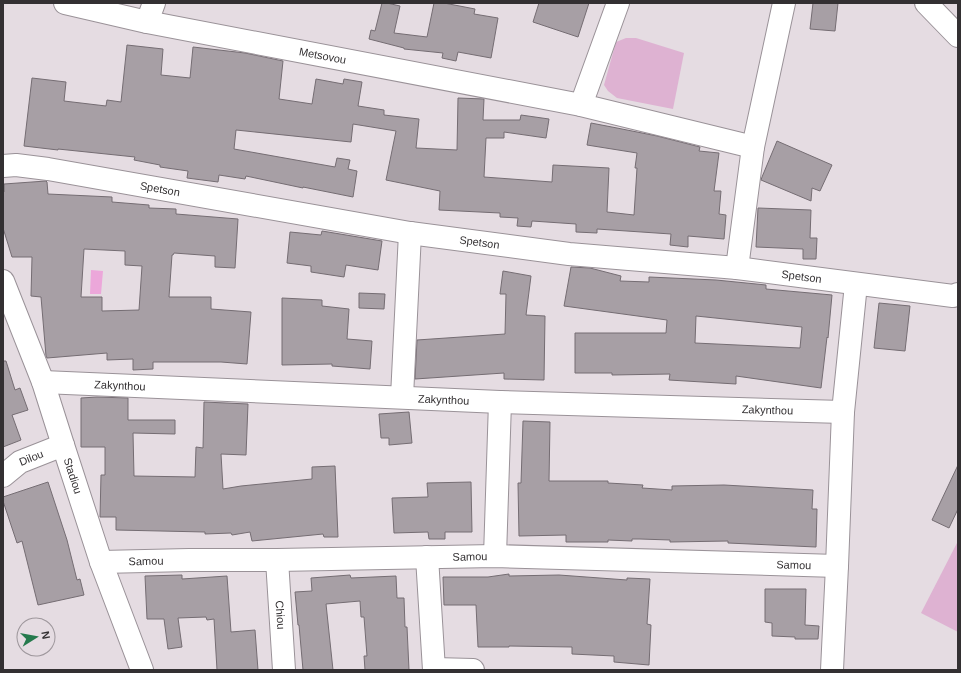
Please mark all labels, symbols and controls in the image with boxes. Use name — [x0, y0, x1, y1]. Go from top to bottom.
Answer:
street label: Metsovou — [298, 45, 347, 66]
street label: Spetson — [139, 179, 181, 198]
street label: Spetson — [459, 234, 500, 251]
street label: Spetson — [781, 268, 822, 285]
street label: Zakynthou — [94, 378, 146, 392]
street label: Zakynthou — [418, 392, 470, 407]
street label: Zakynthou — [742, 403, 793, 417]
street label: Dilou — [17, 447, 45, 468]
street label: Stadiou — [61, 456, 84, 495]
street label: Samou — [452, 550, 487, 563]
street label: Samou — [128, 555, 164, 567]
street label: Samou — [776, 558, 811, 571]
street label: Chiou — [274, 600, 287, 630]
north arrow — [16, 617, 56, 657]
text: N — [39, 630, 52, 640]

